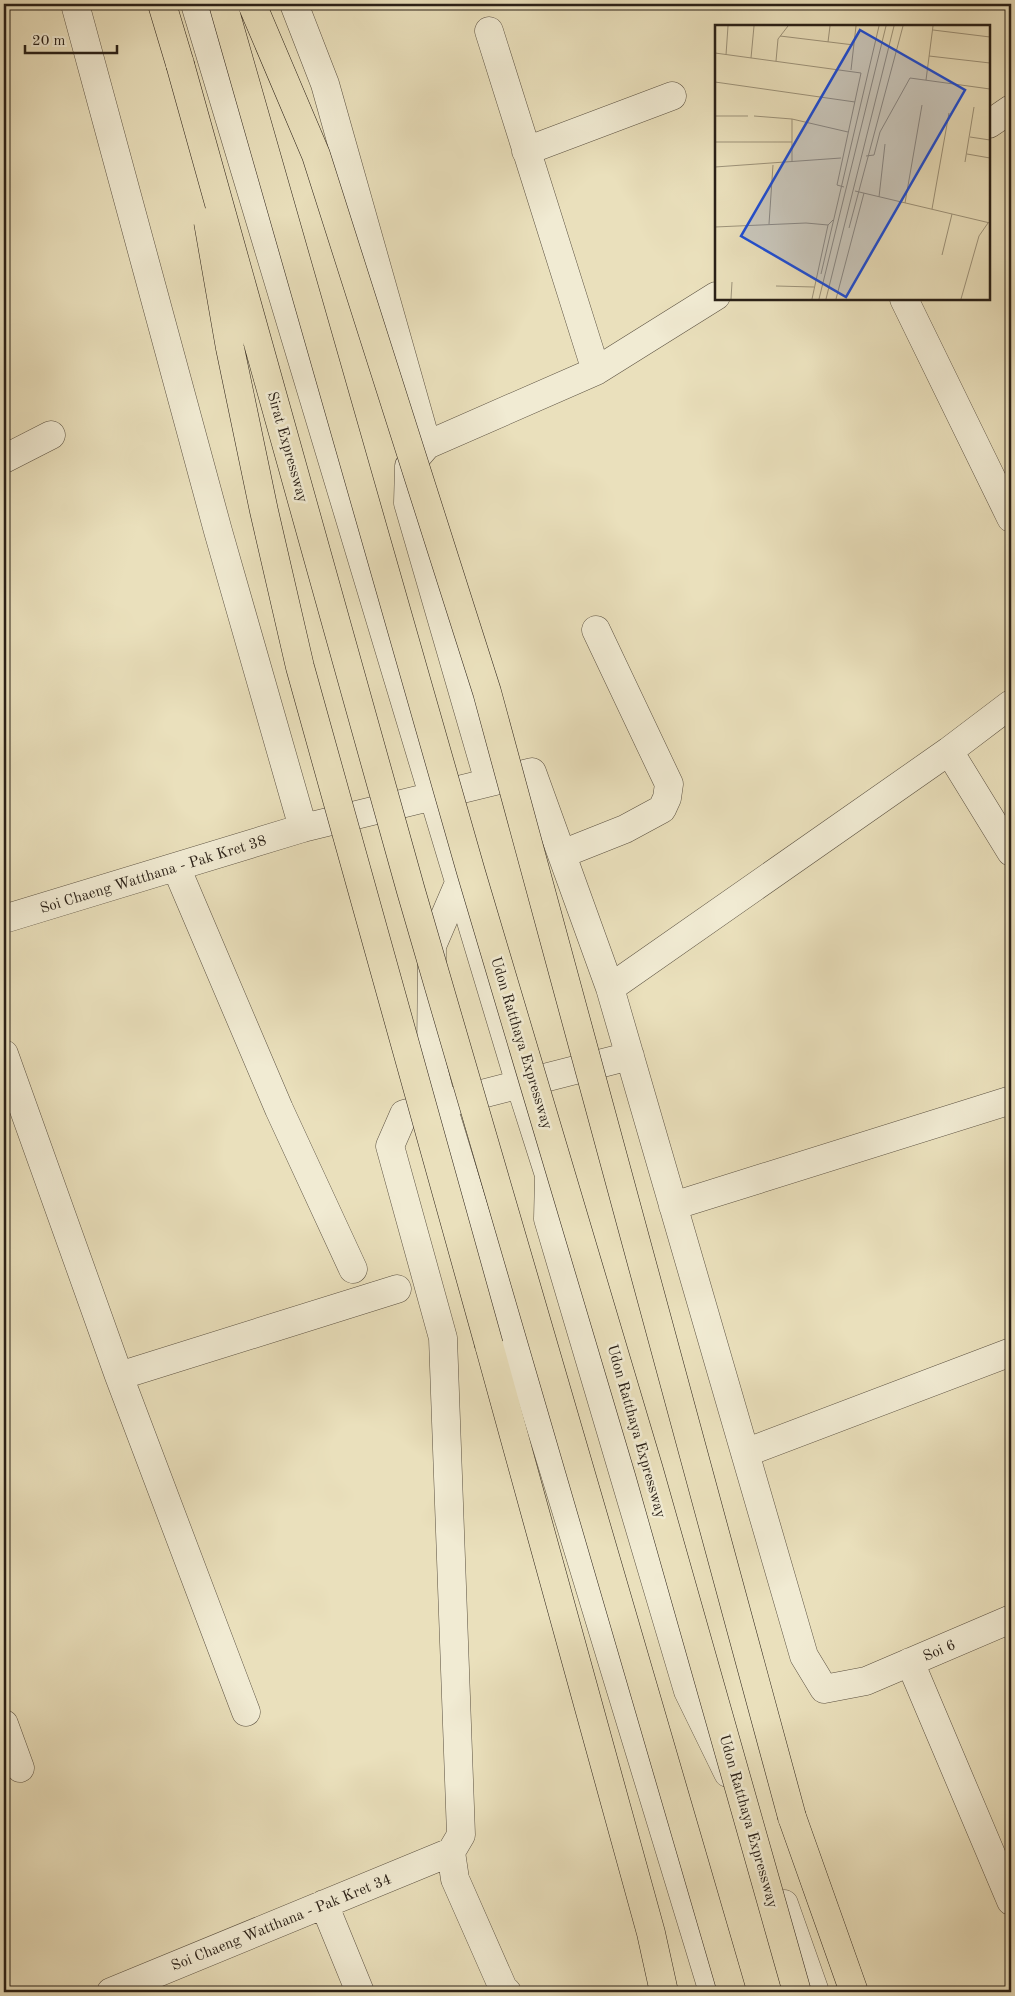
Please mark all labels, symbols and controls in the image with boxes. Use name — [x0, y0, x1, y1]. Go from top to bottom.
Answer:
scale bar — [25, 22, 118, 54]
inset map — [715, 25, 990, 300]
text: 20 m — [32, 34, 66, 49]
street label: Sirat Expressway — [264, 390, 310, 505]
street label: Soi Chaeng Watthana - Pak Kret 38 — [38, 834, 268, 917]
street label: Udon Ratthaya Expressway — [487, 955, 554, 1132]
street label: Udon Ratthaya Expressway — [604, 1343, 668, 1520]
street label: Soi 6 — [921, 1638, 958, 1665]
street label: Udon Ratthaya Expressway — [716, 1733, 780, 1910]
street label: Soi Chaeng Watthana - Pak Kret 34 — [169, 1872, 394, 1975]

